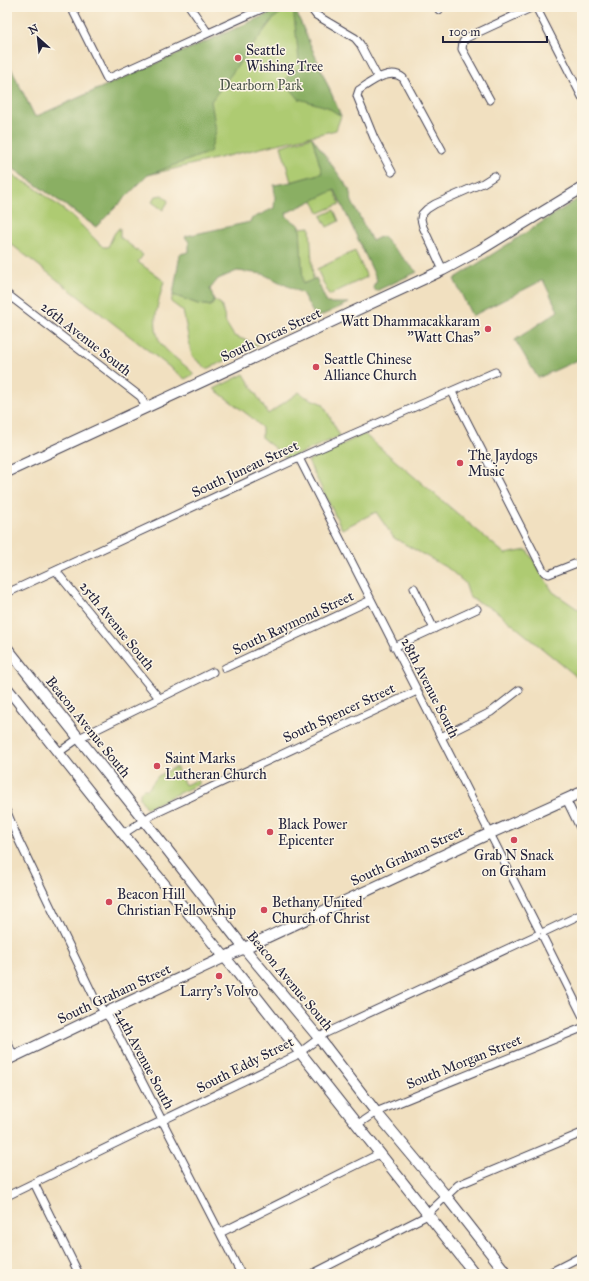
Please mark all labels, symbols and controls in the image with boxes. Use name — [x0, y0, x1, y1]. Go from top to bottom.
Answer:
north arrow — [18, 18, 58, 58]
scale bar — [443, 18, 547, 44]
text: N — [27, 21, 41, 37]
text: 100 m — [449, 25, 480, 39]
place label: Seattle Wishing Tree — [246, 42, 323, 75]
marker: Seattle Wishing Tree — [233, 53, 243, 63]
park label: Dearborn Park — [219, 77, 303, 94]
street label: 26th Avenue South — [37, 298, 135, 380]
street label: South Orcas Street — [218, 304, 324, 366]
place label: Watt Dhammacakkaram "Watt Chas" — [341, 313, 480, 346]
marker: Watt Dhammacakkaram "Watt Chas" — [483, 324, 493, 334]
place label: Seattle Chinese Alliance Church — [323, 351, 417, 384]
marker: Seattle Chinese Alliance Church — [311, 362, 321, 372]
street label: South Juneau Street — [189, 437, 302, 502]
place label: The Jaydogs Music — [468, 447, 538, 480]
marker: The Jaydogs Music — [455, 458, 465, 468]
street label: 25th Avenue South — [76, 578, 158, 674]
street label: South Raymond Street — [230, 587, 356, 659]
street label: 28th Avenue South — [397, 635, 463, 741]
street label: Beacon Avenue South — [42, 673, 134, 781]
street label: South Spencer Street — [280, 680, 398, 746]
place label: Saint Marks Lutheran Church — [165, 750, 267, 783]
marker: Saint Marks Lutheran Church — [152, 761, 162, 771]
place label: Black Power Epicenter — [278, 816, 348, 849]
street label: South Graham Street — [348, 822, 466, 890]
marker: Black Power Epicenter — [265, 827, 275, 837]
marker: Grab N Snack on Graham — [509, 835, 519, 845]
place label: Grab N Snack on Graham — [474, 847, 555, 880]
place label: Beacon Hill Christian Fellowship — [117, 886, 236, 919]
place label: Bethany United Church of Christ — [272, 894, 370, 927]
marker: Beacon Hill Christian Fellowship — [104, 897, 114, 907]
marker: Bethany United Church of Christ — [259, 905, 269, 915]
street label: Beacon Avenue South — [243, 928, 337, 1035]
street label: South Graham Street — [55, 960, 173, 1028]
marker: Larry's Volvo — [214, 971, 224, 981]
place label: Larry's Volvo — [180, 983, 258, 1000]
street label: 24th Avenue South — [110, 1006, 178, 1112]
street label: South Morgan Street — [404, 1031, 524, 1093]
street label: South Eddy Street — [194, 1033, 296, 1097]

